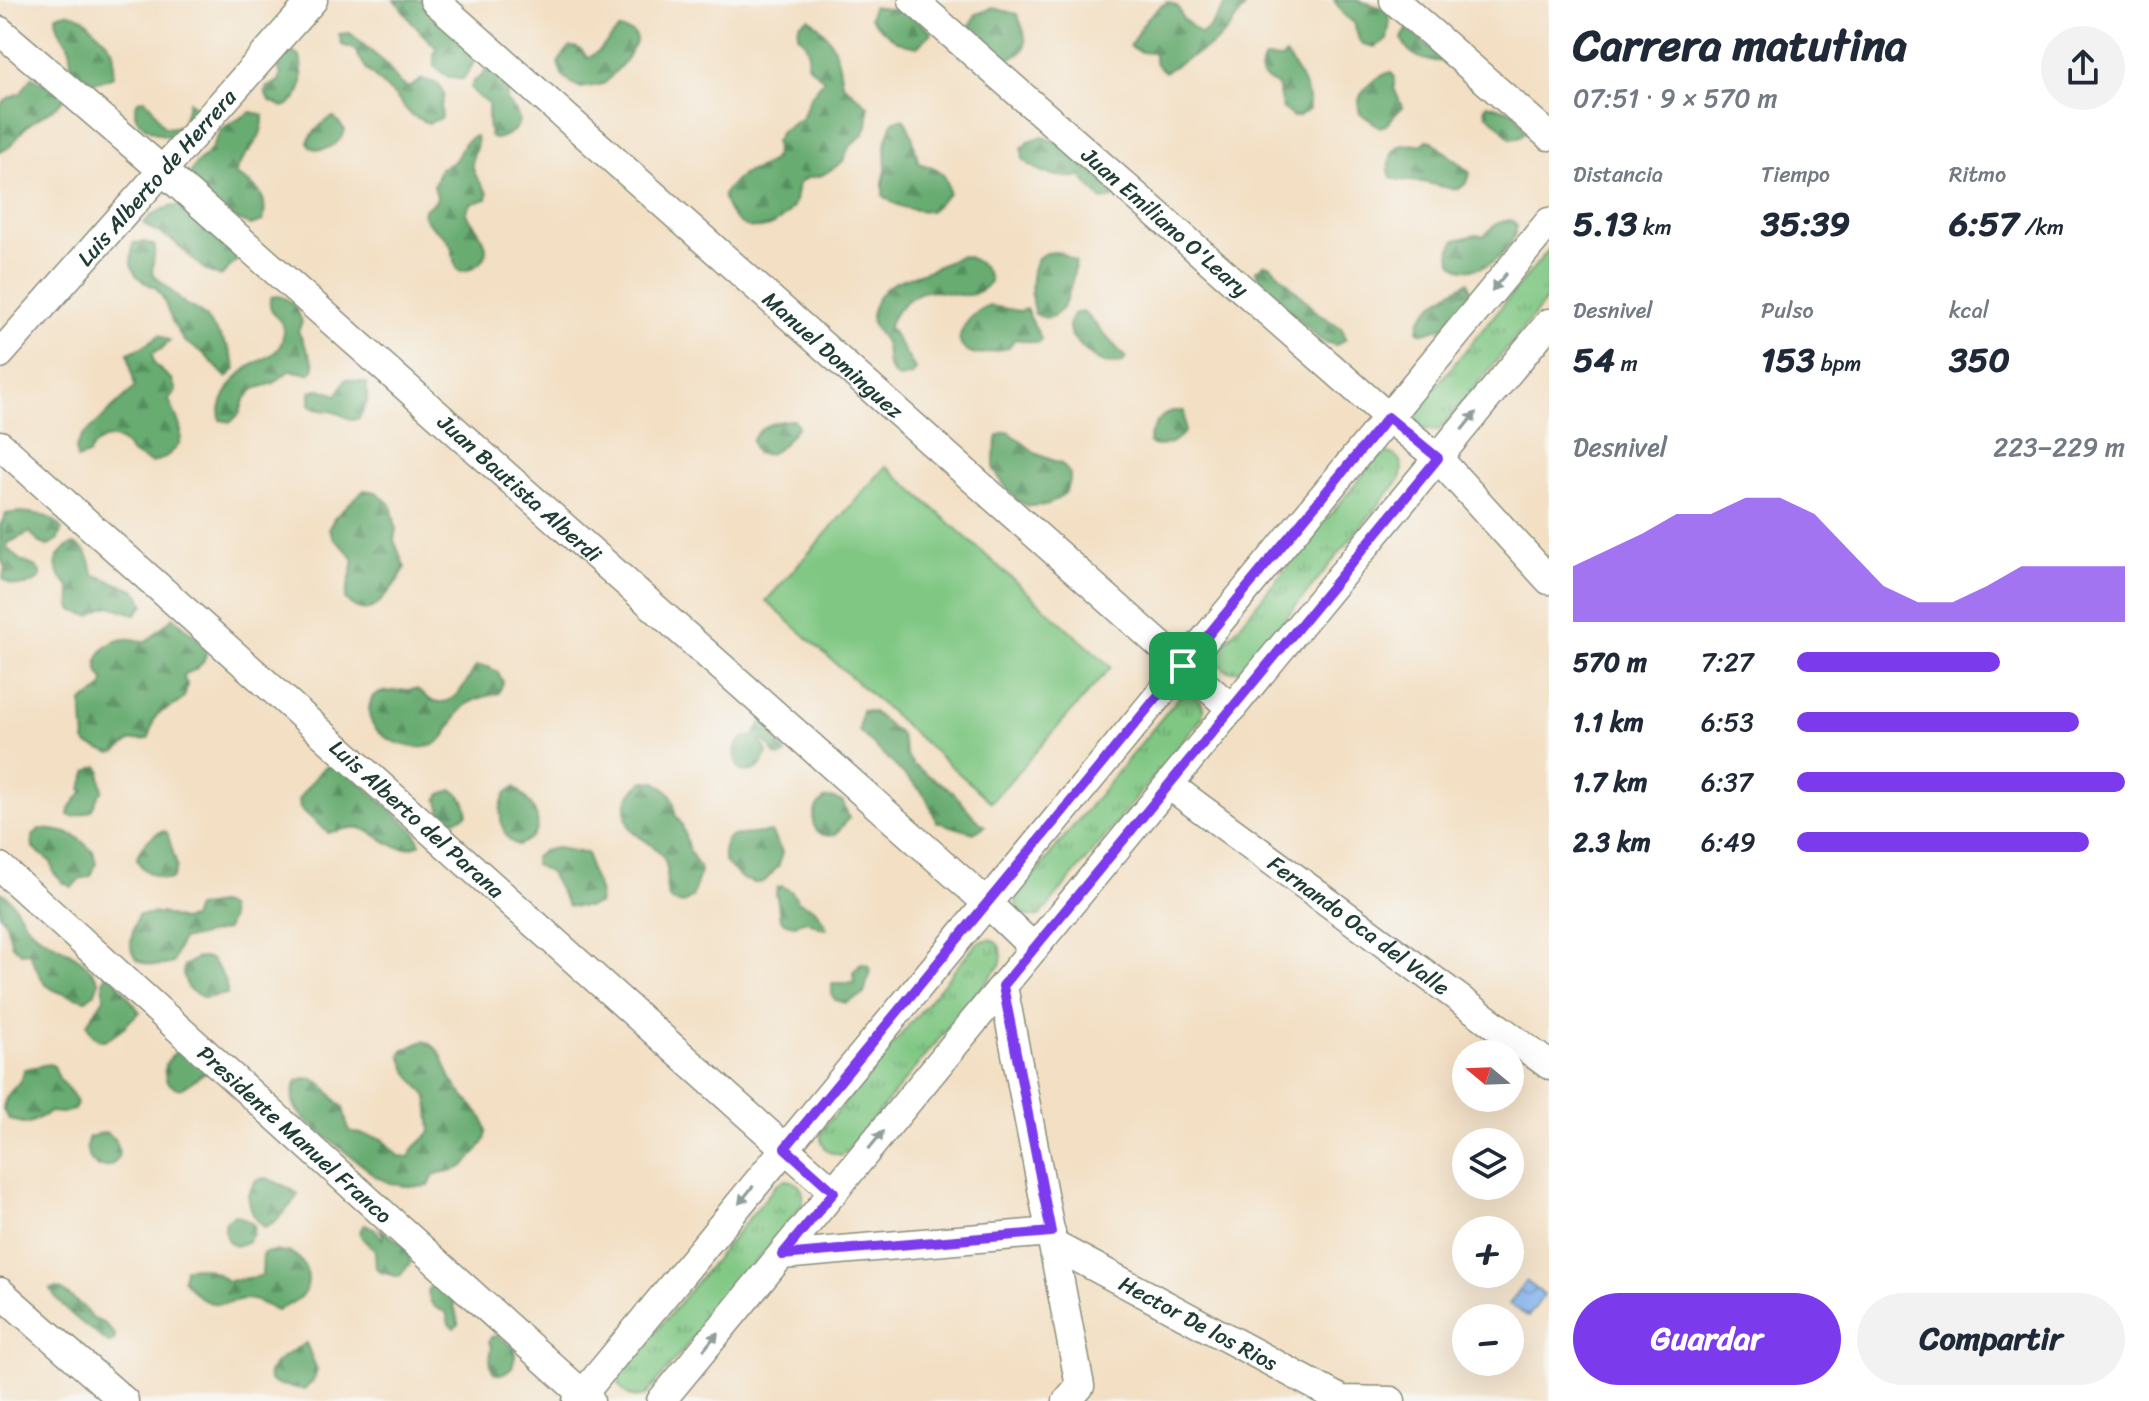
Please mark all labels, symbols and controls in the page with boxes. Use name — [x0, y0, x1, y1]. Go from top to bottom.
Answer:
text: Carrera matutina — [1573, 6, 1907, 84]
button: share — [2041, 26, 2125, 110]
text: 07:51 · 9 × 570 m — [1573, 75, 1778, 121]
street label: Luis Alberto de Herrera — [67, 79, 247, 275]
street label: Juan Emiliano O'Leary — [1071, 136, 1259, 307]
text: Distancia — [1573, 155, 1663, 194]
text: Tiempo — [1761, 155, 1830, 194]
text: Ritmo — [1949, 155, 2006, 194]
text: 5.13 — [1573, 194, 1637, 254]
text: 35:39 — [1761, 194, 1850, 254]
text: 6:57 — [1949, 194, 2019, 254]
text: km — [1637, 208, 1672, 247]
text: /km — [2019, 208, 2064, 247]
one-way arrow — [1491, 271, 1508, 291]
street label: Manuel Dominguez — [753, 281, 913, 429]
text: Desnivel — [1573, 291, 1653, 330]
text: Pulso — [1761, 291, 1814, 330]
text: kcal — [1949, 291, 1989, 330]
text: 54 — [1573, 330, 1615, 390]
text: 153 — [1761, 330, 1815, 390]
text: 350 — [1949, 330, 2010, 390]
text: m — [1615, 344, 1638, 383]
text: bpm — [1815, 344, 1861, 383]
street label: Juan Bautista Alberdi — [427, 403, 611, 573]
one-way arrow — [1460, 411, 1477, 431]
text: Desnivel — [1573, 424, 1667, 470]
text: 223–229 m — [1993, 424, 2125, 470]
pin — [1149, 632, 1217, 700]
text: 570 m — [1573, 639, 1647, 685]
text: 7:27 — [1701, 639, 1754, 685]
icon: arrive — [1161, 644, 1205, 688]
text: 1.1 km — [1573, 699, 1644, 745]
text: 6:53 — [1701, 699, 1754, 745]
street label: Luis Alberto del Parana — [320, 729, 514, 909]
text: 1.7 km — [1573, 759, 1647, 805]
text: 6:37 — [1701, 759, 1753, 805]
text: 2.3 km — [1573, 819, 1651, 865]
text: 6:49 — [1701, 819, 1756, 865]
street label: Fernando Oca del Valle — [1259, 845, 1458, 1006]
street label: Presidente Manuel Franco — [188, 1035, 402, 1234]
north arrow — [1452, 1040, 1524, 1112]
map controls — [1452, 1040, 1524, 1376]
button: layers — [1452, 1128, 1524, 1200]
one-way arrow — [867, 1130, 884, 1150]
one-way arrow — [738, 1185, 755, 1205]
button: + — [1452, 1216, 1524, 1288]
street label: Hector De los Rios — [1112, 1264, 1285, 1382]
button: Guardar — [1573, 1293, 1841, 1385]
button: Compartir — [1857, 1293, 2125, 1385]
button: − — [1452, 1304, 1524, 1376]
one-way arrow — [702, 1331, 719, 1351]

